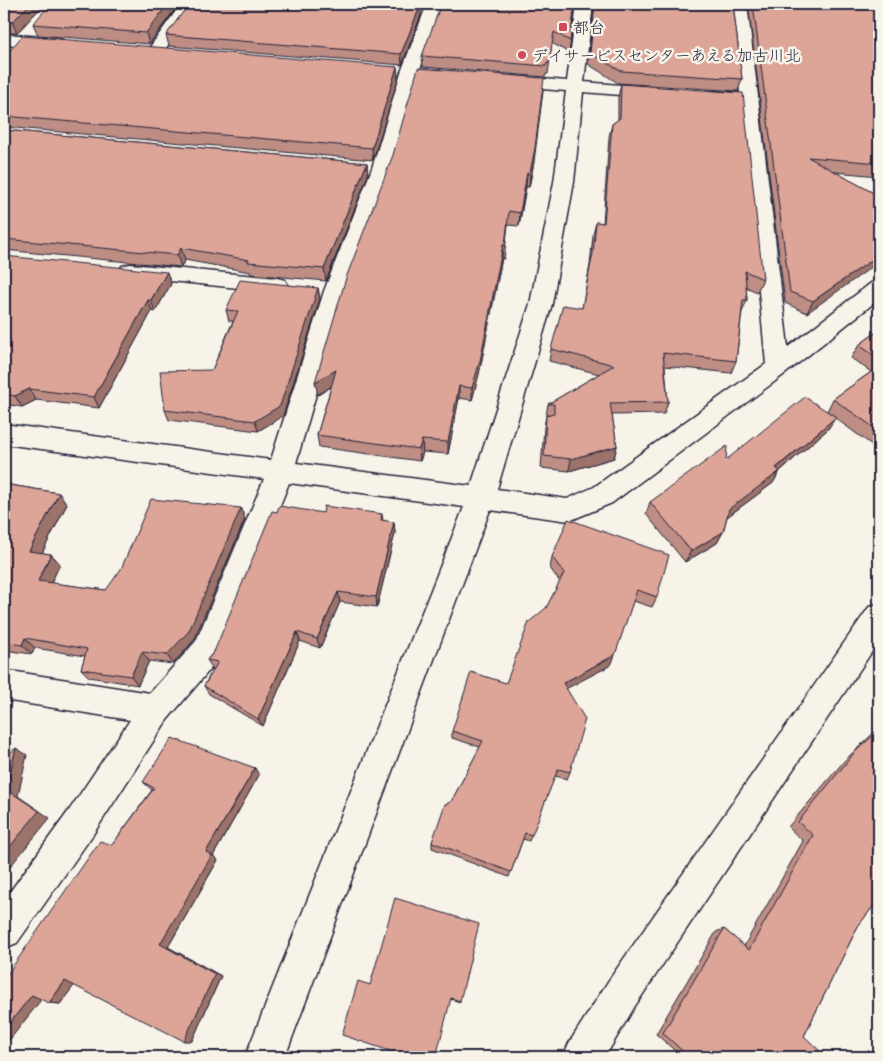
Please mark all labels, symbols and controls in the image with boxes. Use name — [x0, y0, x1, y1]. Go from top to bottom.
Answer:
place label: 都台 — [573, 17, 605, 39]
marker: 都台 — [557, 21, 569, 33]
place label: デイサービスセンターあえる加古川北 — [532, 45, 801, 67]
marker: デイサービスセンターあえる加古川北 — [516, 49, 528, 61]

